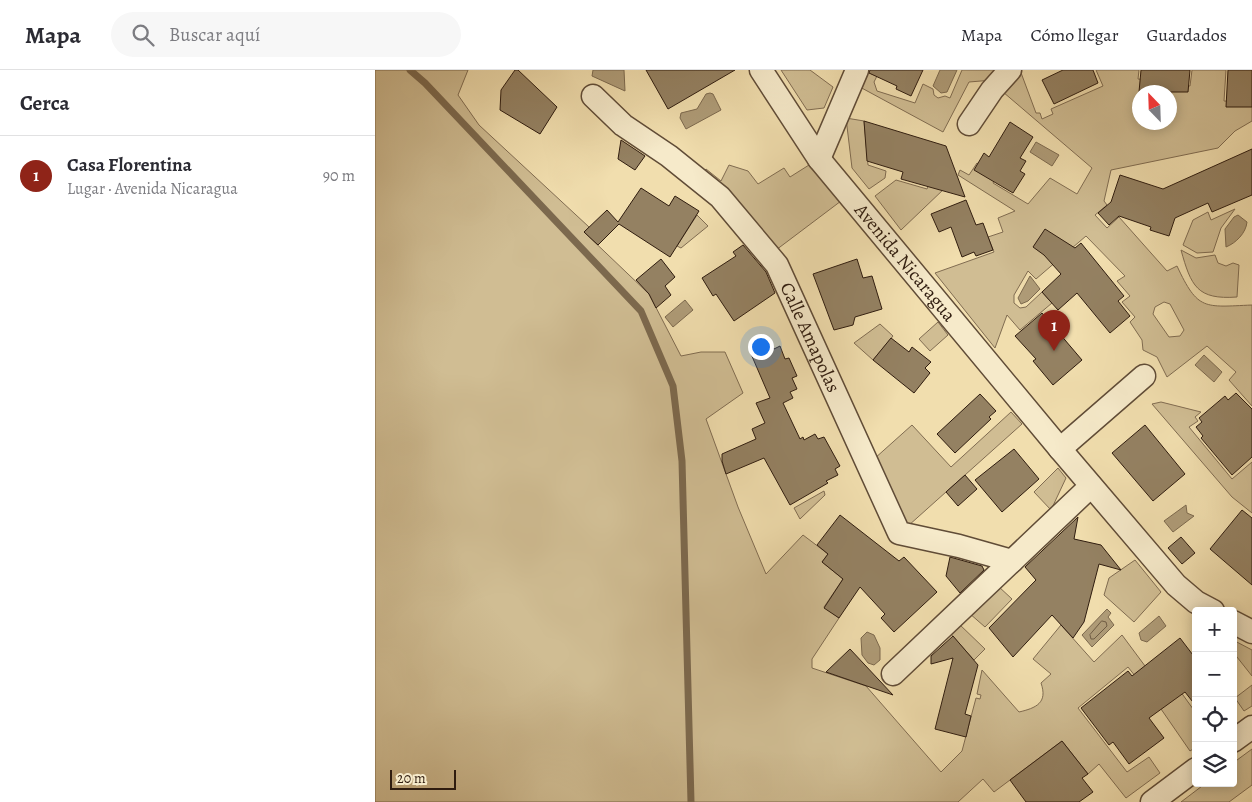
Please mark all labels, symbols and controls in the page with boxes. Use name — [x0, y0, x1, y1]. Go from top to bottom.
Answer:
search box — [111, 12, 461, 57]
text: Mapa — [25, 19, 81, 51]
icon: search — [129, 21, 157, 49]
text: Buscar aquí — [169, 22, 260, 48]
text: Mapa — [961, 23, 1002, 47]
text: Cómo llegar — [1030, 23, 1119, 47]
text: Guardados — [1147, 23, 1227, 47]
north arrow — [1132, 85, 1177, 130]
text: Cerca — [20, 89, 70, 117]
text: Casa Florentina — [67, 152, 192, 178]
text: 1 — [33, 165, 39, 187]
text: 90 m — [323, 165, 355, 187]
text: Lugar · Avenida Nicaragua — [67, 178, 238, 200]
street label: Avenida Nicaragua — [848, 197, 962, 327]
street label: Calle Amapolas — [774, 278, 846, 397]
pin: 1 — [1038, 310, 1070, 351]
your location — [748, 334, 774, 360]
map controls — [1192, 607, 1237, 787]
button: + — [1192, 607, 1237, 652]
button: − — [1192, 652, 1237, 697]
button: locate — [1192, 697, 1237, 742]
button: layers — [1192, 742, 1237, 787]
scale bar — [390, 767, 456, 790]
text: 20 m — [397, 769, 426, 788]

